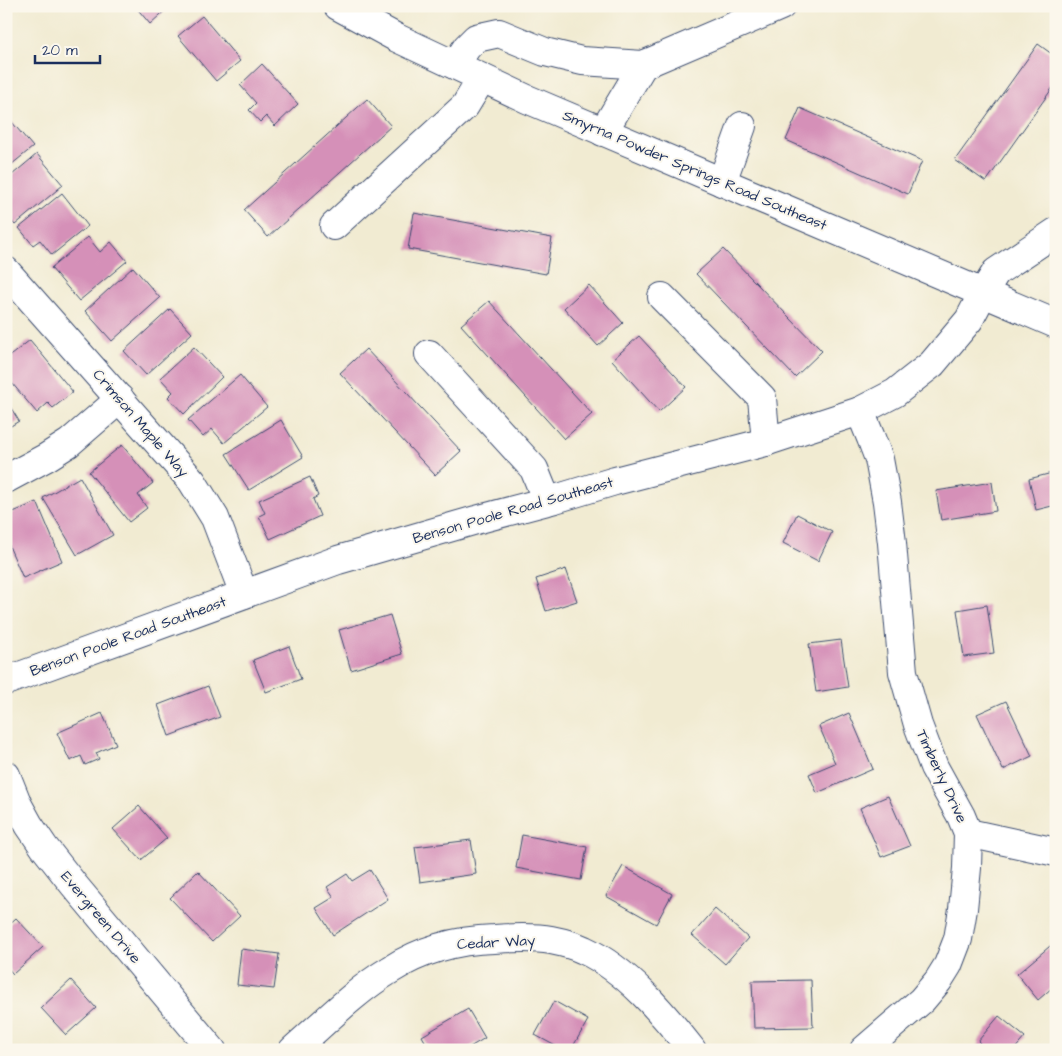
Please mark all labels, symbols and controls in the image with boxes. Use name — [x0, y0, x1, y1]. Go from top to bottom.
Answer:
scale bar — [35, 32, 100, 64]
text: 20 m — [42, 40, 78, 61]
street label: Smyrna Powder Springs Road Southeast — [559, 105, 830, 237]
street label: Crimson Maple Way — [87, 365, 194, 483]
street label: Benson Poole Road Southeast — [410, 472, 616, 549]
street label: Benson Poole Road Southeast — [27, 591, 229, 682]
street label: Timberly Drive — [910, 726, 972, 827]
street label: Evergreen Drive — [55, 867, 146, 969]
street label: Cedar Way — [456, 930, 536, 956]

